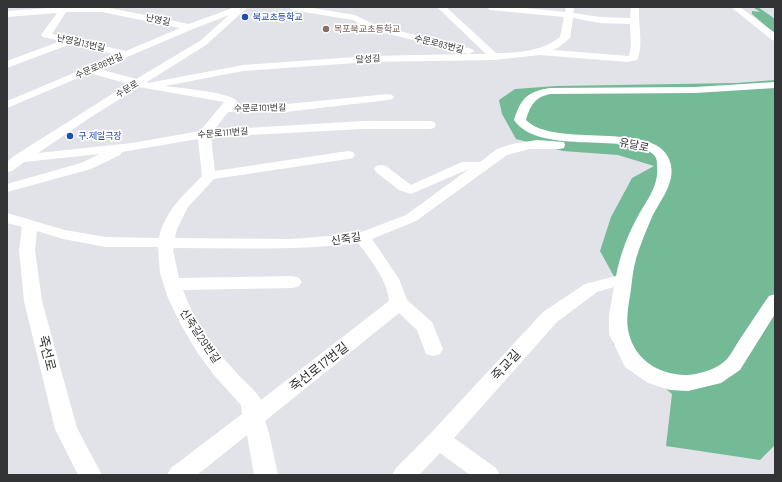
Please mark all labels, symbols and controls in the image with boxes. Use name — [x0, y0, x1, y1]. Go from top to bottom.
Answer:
street label: 난영길 — [145, 12, 171, 28]
marker: 북교초등학교 — [240, 12, 250, 22]
place label: 북교초등학교 — [253, 12, 303, 22]
marker: 목포북교초등학교 — [321, 24, 331, 34]
place label: 목포북교초등학교 — [334, 24, 400, 34]
street label: 난영길13번길 — [56, 32, 106, 54]
street label: 수문로83번길 — [413, 33, 465, 55]
street label: 수문로86번길 — [74, 51, 124, 81]
street label: 달성길 — [355, 53, 381, 65]
street label: 수문로 — [114, 78, 140, 100]
street label: 수문로101번길 — [234, 102, 286, 114]
street label: 수문로111번길 — [197, 126, 249, 140]
marker: 구.제일극장 — [65, 131, 75, 141]
place label: 구.제일극장 — [78, 131, 122, 141]
street label: 유달로 — [618, 135, 650, 155]
street label: 신죽길 — [330, 230, 362, 248]
street label: 신죽길29번길 — [177, 307, 223, 365]
street label: 죽선로 — [35, 334, 59, 372]
street label: 죽선로17번길 — [286, 339, 352, 395]
street label: 죽교길 — [488, 346, 524, 384]

